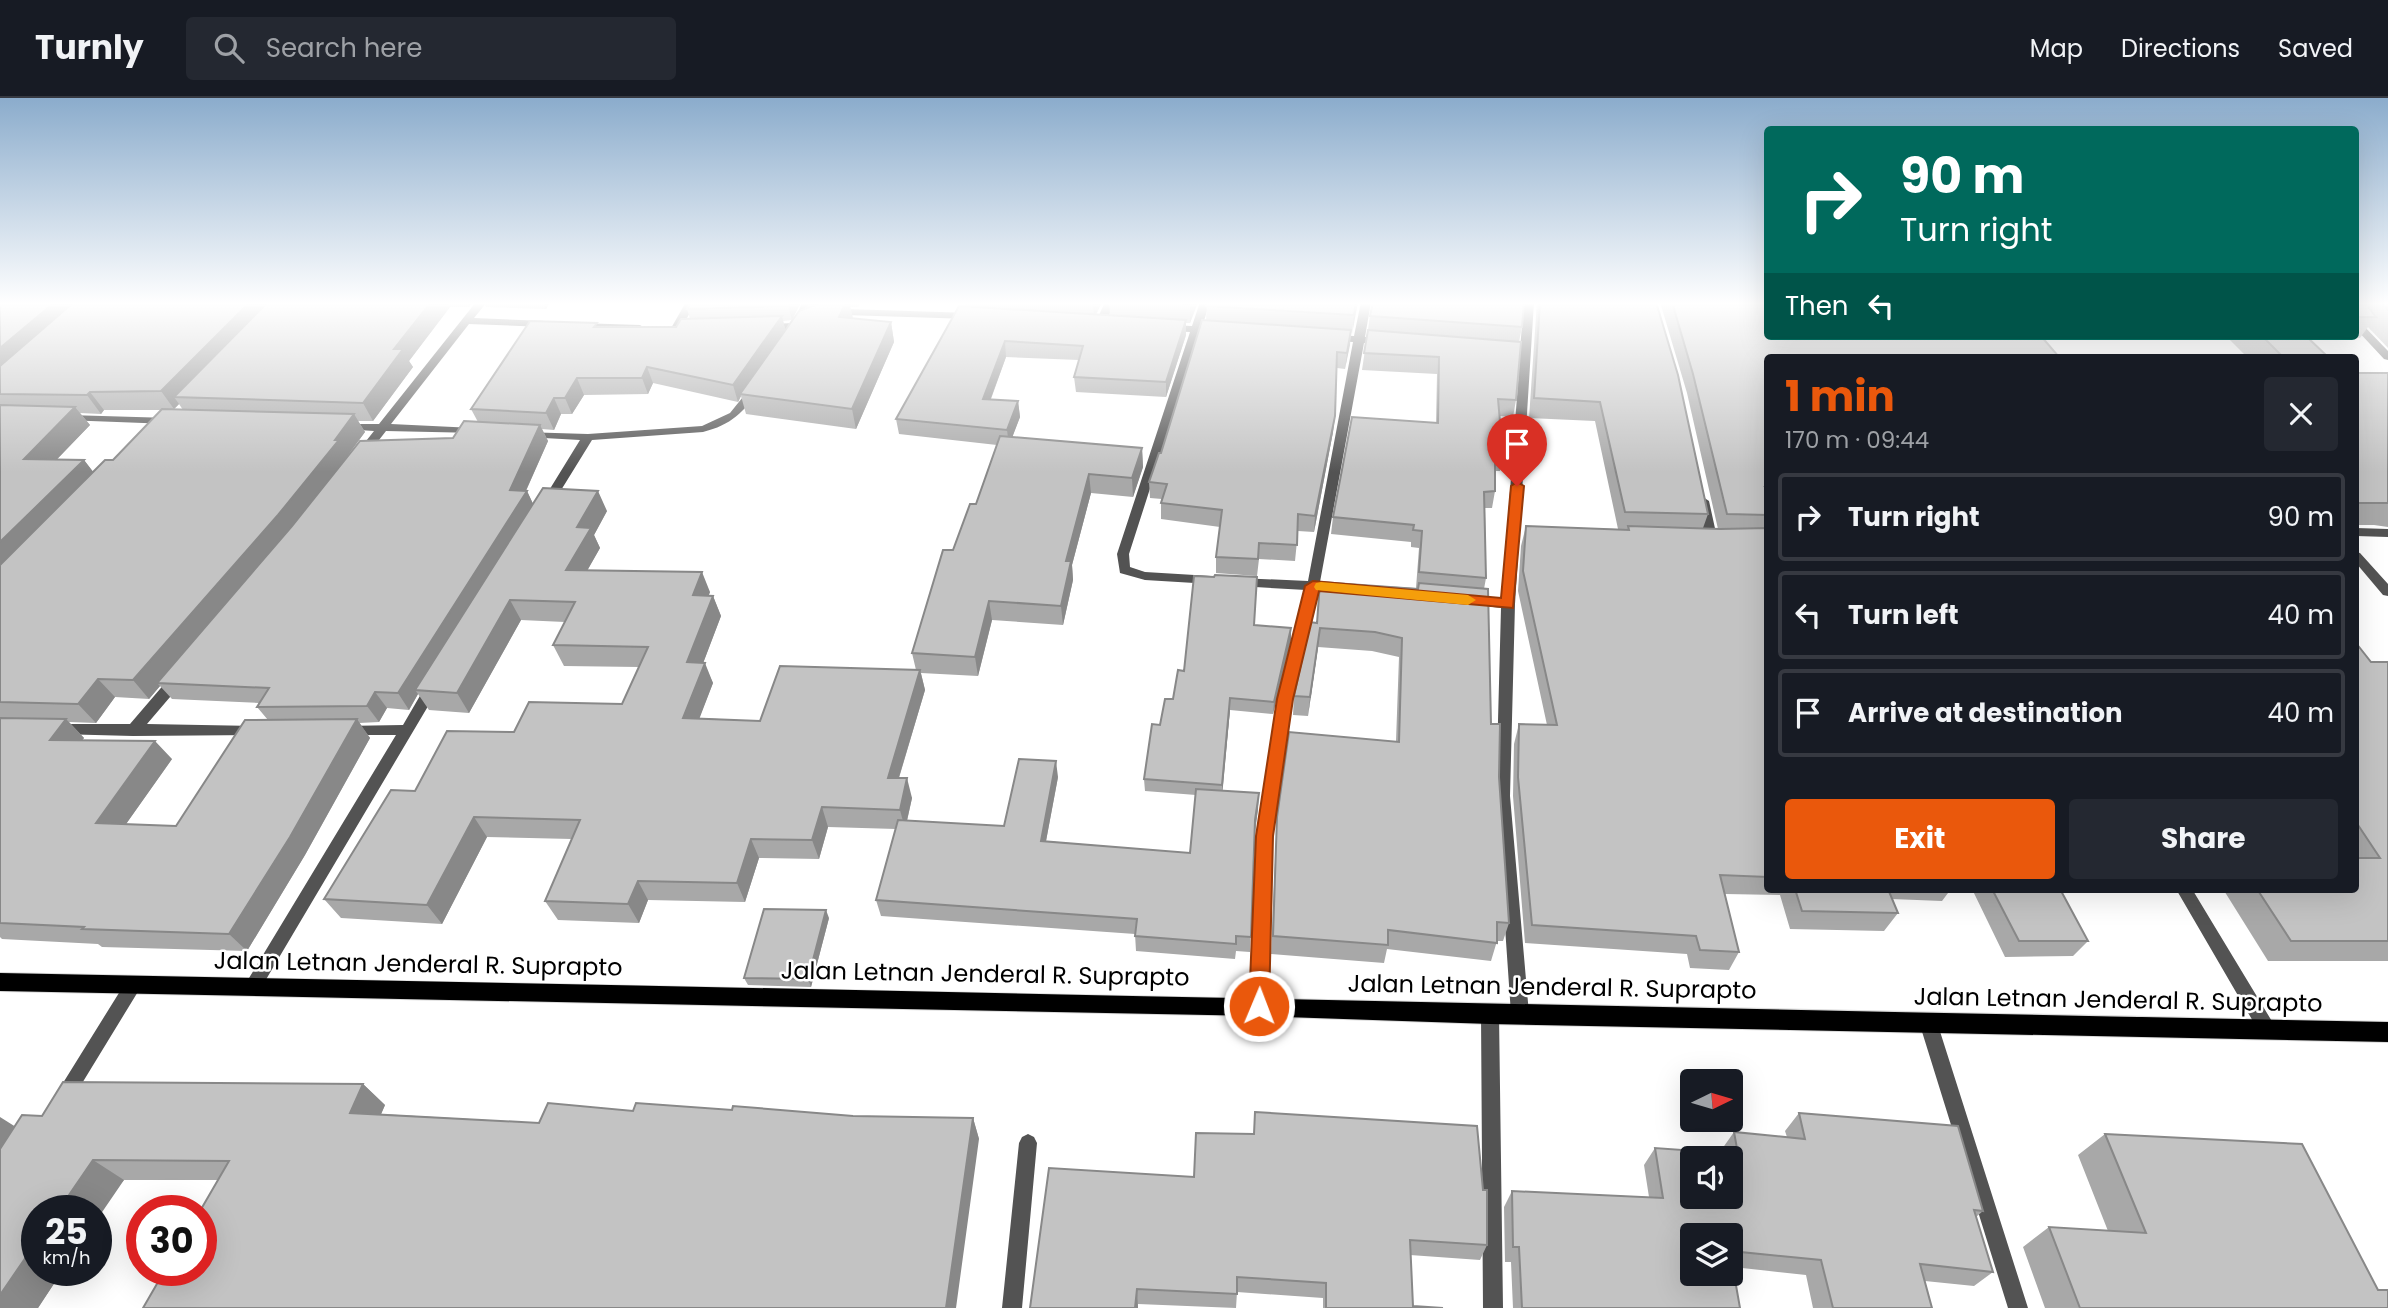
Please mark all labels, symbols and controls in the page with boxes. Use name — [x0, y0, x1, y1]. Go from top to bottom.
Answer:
search box — [186, 17, 676, 80]
text: Turnly — [35, 24, 144, 71]
icon: search — [210, 29, 248, 67]
text: Search here — [266, 30, 422, 66]
text: Map — [2030, 32, 2083, 65]
text: Directions — [2121, 32, 2240, 65]
text: Saved — [2278, 32, 2353, 65]
text: 90 m — [1900, 142, 2024, 210]
icon: right — [1785, 154, 1876, 245]
text: Turn right — [1900, 207, 2052, 252]
icon: left — [1862, 287, 1900, 325]
text: Then — [1785, 288, 1848, 324]
text: 1 min — [1785, 367, 1895, 426]
button: close — [2264, 377, 2338, 451]
pin — [1487, 414, 1547, 486]
text: 170 m · 09:44 — [1785, 424, 1929, 456]
icon: arrive — [1498, 425, 1536, 463]
icon: right — [1789, 498, 1827, 536]
text: Turn right — [1848, 499, 1980, 535]
text: 90 m — [2268, 499, 2334, 535]
icon: left — [1789, 596, 1827, 634]
text: Turn left — [1848, 597, 1959, 633]
text: 40 m — [2268, 597, 2334, 633]
icon: arrive — [1789, 694, 1827, 732]
text: Arrive at destination — [1848, 695, 2123, 731]
text: 40 m — [2268, 695, 2334, 731]
button: Exit — [1785, 799, 2055, 879]
button: Share — [2069, 799, 2338, 879]
street label: Jalan Letnan Jenderal R. Suprapto — [213, 943, 623, 984]
street label: Jalan Letnan Jenderal R. Suprapto — [780, 953, 1190, 994]
street label: Jalan Letnan Jenderal R. Suprapto — [1347, 966, 1757, 1007]
position arrow — [1222, 969, 1296, 1043]
street label: Jalan Letnan Jenderal R. Suprapto — [1913, 979, 2323, 1020]
north arrow — [1680, 1069, 1743, 1132]
map controls — [1680, 1069, 1743, 1286]
button: sound — [1680, 1146, 1743, 1209]
speed limit sign: 30 — [126, 1195, 217, 1286]
text: 25 — [45, 1207, 88, 1256]
button: layers — [1680, 1223, 1743, 1286]
text: km/h — [43, 1245, 90, 1270]

